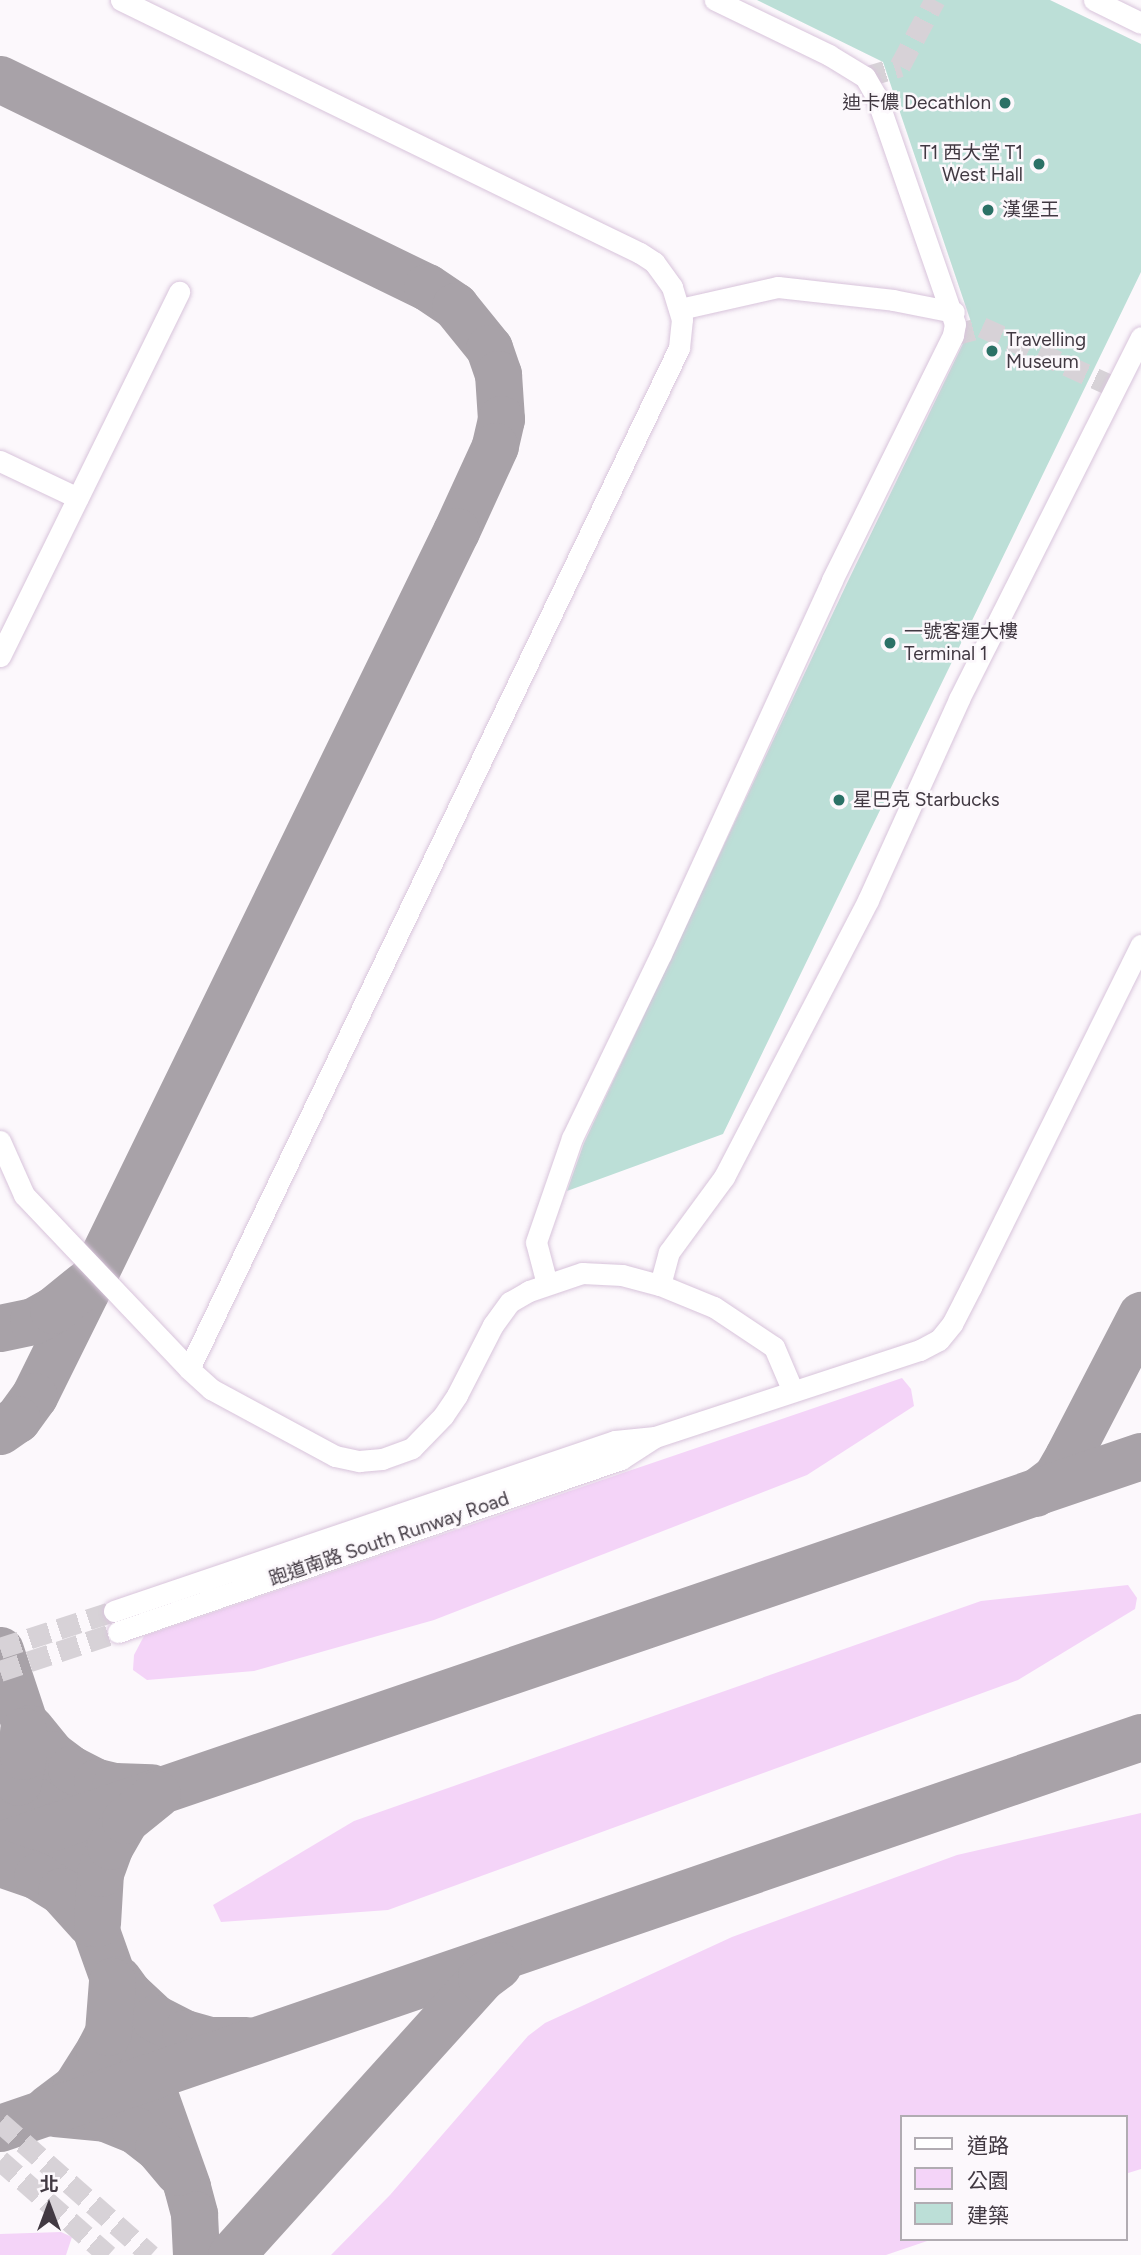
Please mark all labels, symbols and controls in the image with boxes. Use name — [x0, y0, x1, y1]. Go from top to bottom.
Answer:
place label: 迪卡儂 Decathlon — [842, 92, 991, 114]
marker: 迪卡儂 Decathlon — [997, 95, 1013, 111]
place label: T1 西大堂 T1 West Hall — [920, 142, 1023, 186]
marker: T1 西大堂 T1 West Hall — [1029, 154, 1049, 174]
place label: 漢堡王 — [1002, 199, 1059, 221]
marker: 漢堡王 — [980, 202, 996, 218]
place label: Travelling Museum — [1006, 329, 1086, 373]
marker: Travelling Museum — [984, 343, 1000, 359]
place label: 一號客運大樓 Terminal 1 — [904, 621, 1018, 665]
marker: 一號客運大樓 Terminal 1 — [882, 635, 898, 651]
place label: 星巴克 Starbucks — [853, 789, 1000, 811]
marker: 星巴克 Starbucks — [831, 792, 847, 808]
street label: 跑道南路 South Runway Road — [266, 1487, 512, 1591]
legend — [900, 2115, 1127, 2241]
text: 道路 — [967, 2133, 1009, 2158]
text: 公園 — [967, 2168, 1009, 2193]
north arrow — [14, 2171, 84, 2241]
text: 北 — [39, 2173, 59, 2196]
text: 建築 — [967, 2203, 1009, 2228]

